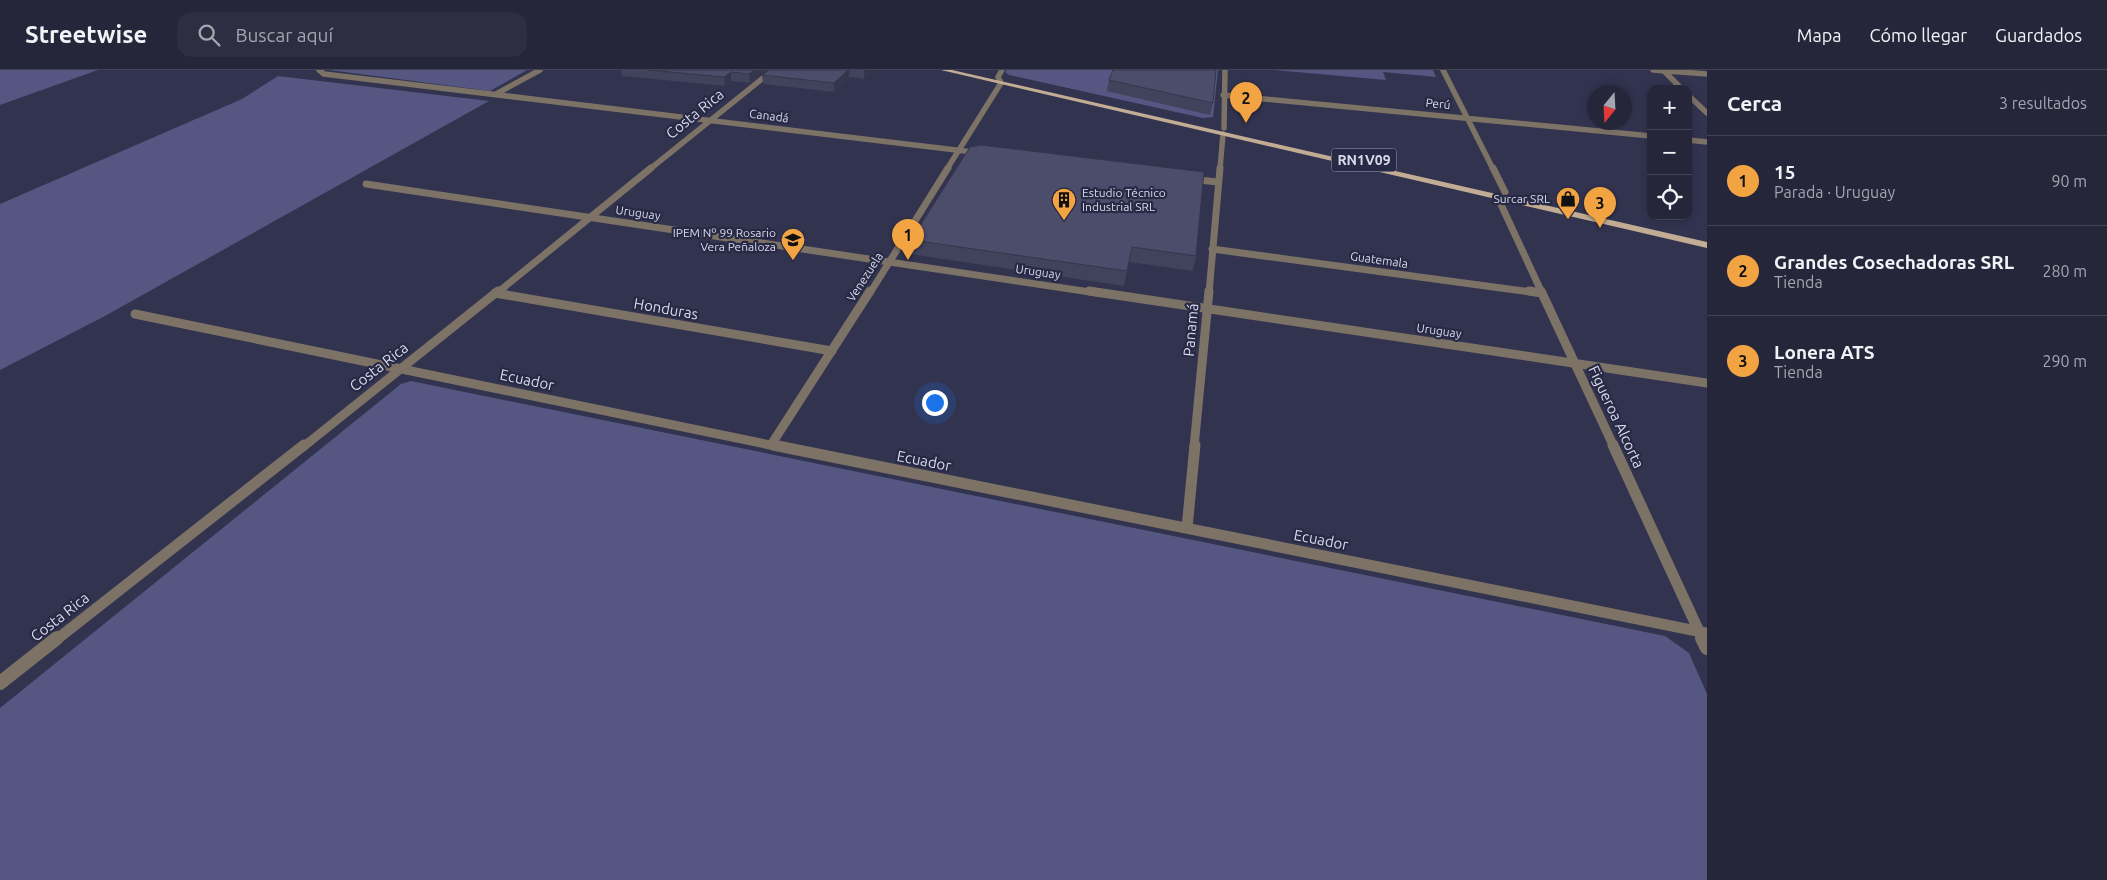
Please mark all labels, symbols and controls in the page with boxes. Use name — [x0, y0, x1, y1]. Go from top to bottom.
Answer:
search box — [177, 12, 527, 57]
text: Streetwise — [25, 21, 147, 48]
icon: search — [195, 21, 223, 49]
text: Buscar aquí — [235, 24, 333, 46]
text: Mapa — [1797, 25, 1842, 45]
text: Cómo llegar — [1870, 25, 1967, 45]
text: Guardados — [1995, 25, 2082, 45]
pin: 2 — [1230, 82, 1262, 123]
street label: Costa Rica — [662, 85, 727, 142]
north arrow — [1587, 85, 1632, 130]
map controls — [1647, 85, 1692, 220]
button: + — [1647, 85, 1692, 130]
text: Cerca — [1727, 91, 1782, 115]
text: 3 resultados — [1999, 94, 2087, 112]
street label: Perú — [1425, 96, 1451, 111]
street label: Canadá — [749, 107, 790, 124]
button: − — [1647, 130, 1692, 175]
road number: RN1V09 — [1332, 148, 1396, 172]
text: 15 — [1774, 161, 1795, 183]
text: 1 — [1738, 172, 1748, 190]
text: 90 m — [2051, 172, 2087, 190]
button: locate — [1647, 175, 1692, 220]
text: Parada · Uruguay — [1774, 183, 1895, 201]
place label: Estudio Técnico Industrial SRL — [1082, 186, 1166, 213]
shop icon: Surcar SRL — [1555, 186, 1581, 220]
building icon: Estudio Técnico Industrial SRL — [1051, 187, 1077, 221]
pin: 3 — [1584, 187, 1616, 228]
place label: Surcar SRL — [1493, 192, 1550, 205]
street label: Uruguay — [615, 203, 662, 222]
pin: 1 — [892, 219, 924, 260]
place label: IPEM Nº 99 Rosario Vera Peñaloza — [673, 226, 776, 253]
school or university icon: IPEM Nº 99 Rosario Vera Peñaloza — [780, 227, 806, 261]
street label: Guatemala — [1349, 249, 1409, 270]
street label: Venezuela — [844, 250, 885, 304]
text: Grandes Cosechadoras SRL — [1774, 251, 2014, 273]
street label: Uruguay — [1015, 262, 1062, 281]
text: 2 — [1738, 262, 1748, 280]
text: 280 m — [2042, 262, 2087, 280]
text: Tienda — [1774, 273, 1823, 291]
street label: Honduras — [633, 294, 700, 323]
street label: Panamá — [1180, 303, 1201, 357]
street label: Uruguay — [1416, 321, 1463, 340]
street label: Costa Rica — [346, 339, 411, 395]
text: Lonera ATS — [1774, 341, 1875, 363]
text: 3 — [1738, 352, 1748, 370]
text: 290 m — [2042, 352, 2087, 370]
street label: Figueroa Alcorta — [1585, 363, 1648, 471]
text: Tienda — [1774, 363, 1823, 381]
street label: Ecuador — [498, 365, 556, 394]
your location — [922, 390, 948, 416]
street label: Ecuador — [896, 447, 953, 474]
street label: Ecuador — [1293, 526, 1350, 553]
street label: Costa Rica — [27, 589, 92, 645]

